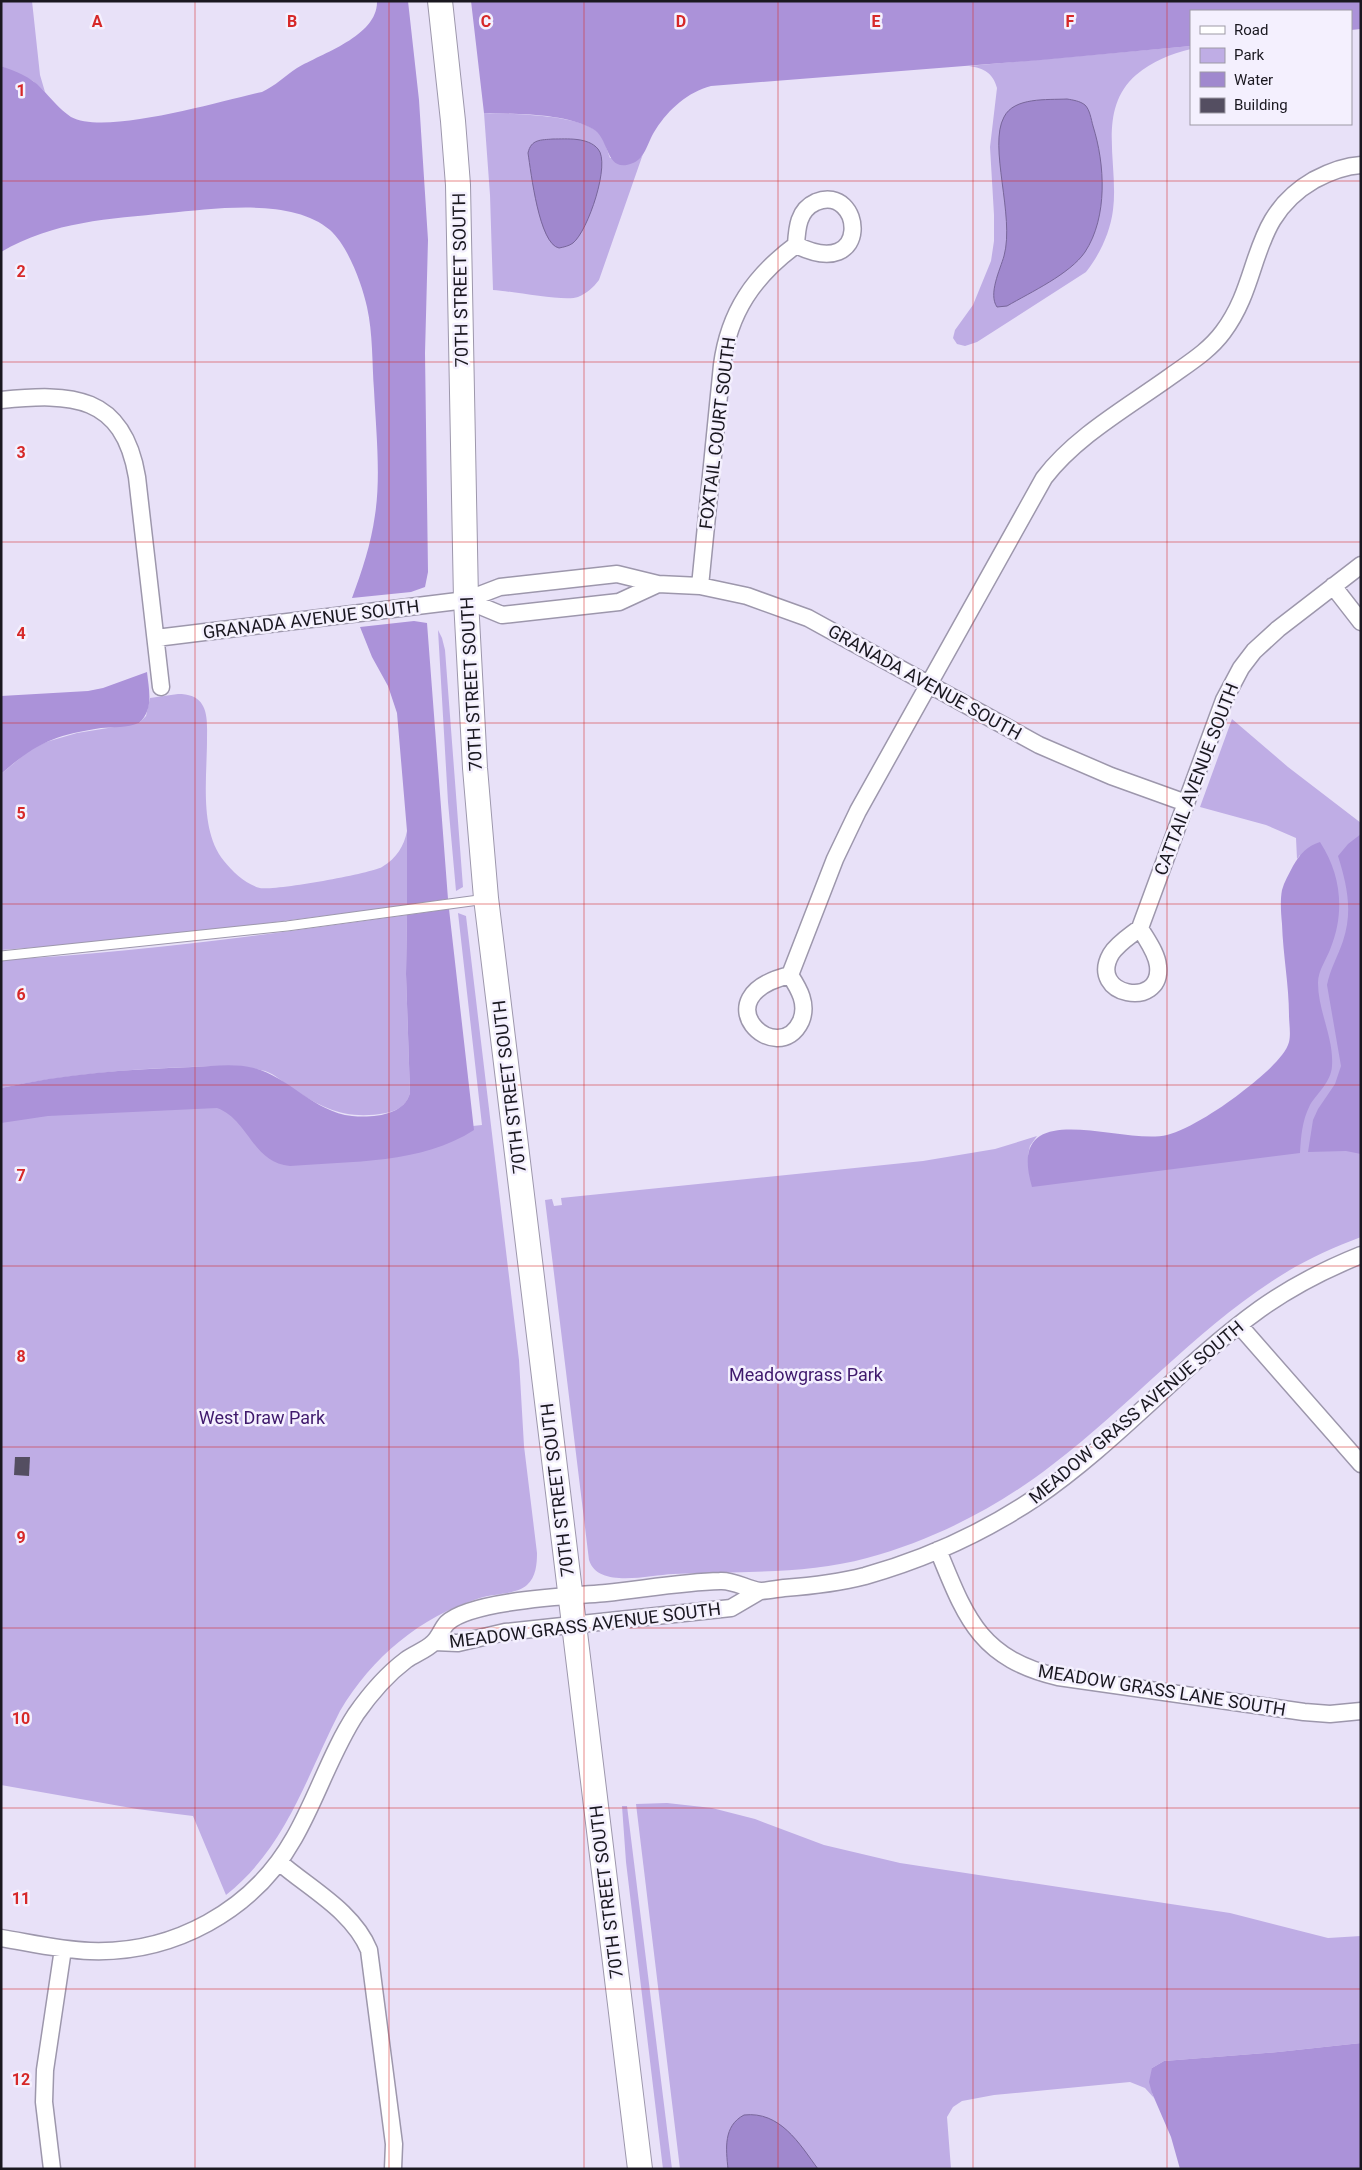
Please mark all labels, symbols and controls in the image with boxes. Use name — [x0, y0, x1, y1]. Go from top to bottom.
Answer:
legend — [1190, 10, 1352, 125]
text: A — [92, 12, 103, 31]
text: B — [287, 12, 297, 31]
text: C — [481, 12, 491, 31]
text: D — [676, 12, 686, 31]
text: E — [872, 12, 881, 31]
text: F — [1066, 12, 1075, 31]
text: Road — [1234, 21, 1268, 39]
text: Park — [1234, 46, 1265, 64]
text: Water — [1234, 71, 1273, 89]
text: 1 — [16, 81, 26, 100]
text: Building — [1234, 96, 1288, 114]
street label: 70TH STREET SOUTH — [448, 193, 472, 367]
text: 2 — [16, 262, 26, 281]
street label: FOXTAIL COURT SOUTH — [695, 336, 739, 530]
text: 3 — [16, 443, 26, 462]
street label: GRANADA AVENUE SOUTH — [202, 595, 420, 643]
street label: 70TH STREET SOUTH — [456, 596, 486, 772]
street label: GRANADA AVENUE SOUTH — [825, 620, 1025, 744]
text: 4 — [16, 624, 26, 643]
street label: CATTAIL AVENUE SOUTH — [1150, 680, 1242, 878]
text: 5 — [16, 804, 26, 823]
text: 6 — [16, 985, 26, 1004]
street label: 70TH STREET SOUTH — [488, 999, 530, 1175]
text: 7 — [16, 1166, 26, 1185]
street label: MEADOW GRASS AVENUE SOUTH — [1025, 1316, 1247, 1508]
text: 8 — [16, 1347, 26, 1366]
park label: Meadowgrass Park — [729, 1364, 884, 1385]
street label: 70TH STREET SOUTH — [536, 1402, 578, 1578]
park label: West Draw Park — [199, 1407, 326, 1428]
text: 9 — [16, 1528, 26, 1547]
street label: MEADOW GRASS AVENUE SOUTH — [448, 1598, 722, 1652]
street label: MEADOW GRASS LANE SOUTH — [1037, 1660, 1287, 1720]
text: 10 — [12, 1709, 30, 1728]
street label: 70TH STREET SOUTH — [585, 1804, 627, 1980]
text: 11 — [12, 1889, 30, 1908]
text: 12 — [12, 2070, 30, 2089]

